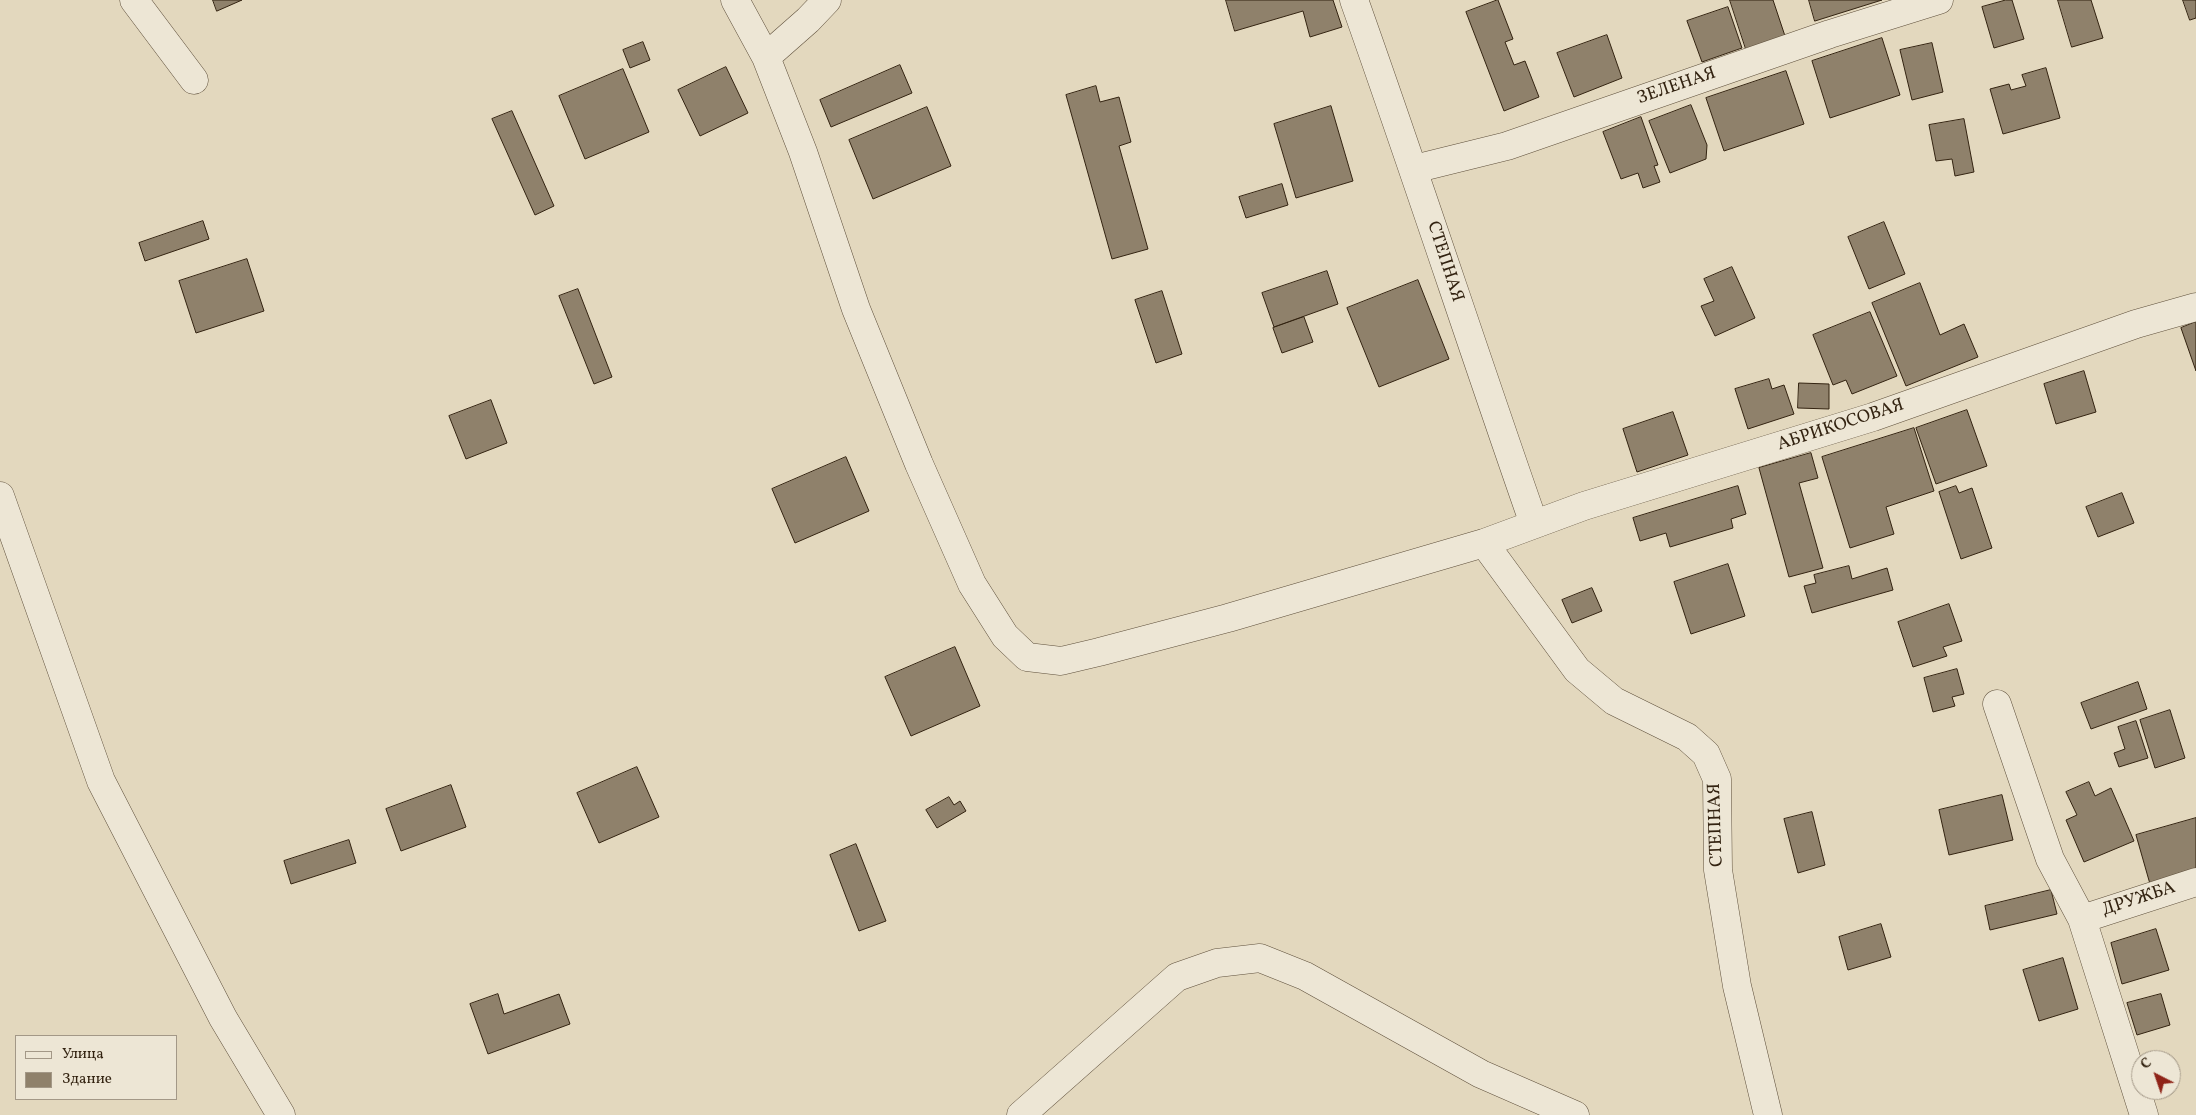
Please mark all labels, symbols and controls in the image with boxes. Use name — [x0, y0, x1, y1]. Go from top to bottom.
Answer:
street label: ЗЕЛЕНАЯ — [1635, 63, 1719, 111]
street label: СТЕПНАЯ — [1421, 219, 1467, 305]
street label: АБРИКОСОВАЯ — [1775, 395, 1907, 457]
street label: СТЕПНАЯ — [1705, 783, 1729, 867]
street label: ДРУЖБА — [2100, 878, 2178, 922]
legend — [15, 1035, 178, 1100]
text: Улица — [62, 1044, 104, 1065]
north arrow — [2131, 1050, 2181, 1100]
text: С — [2137, 1054, 2156, 1074]
text: Здание — [62, 1069, 112, 1090]

